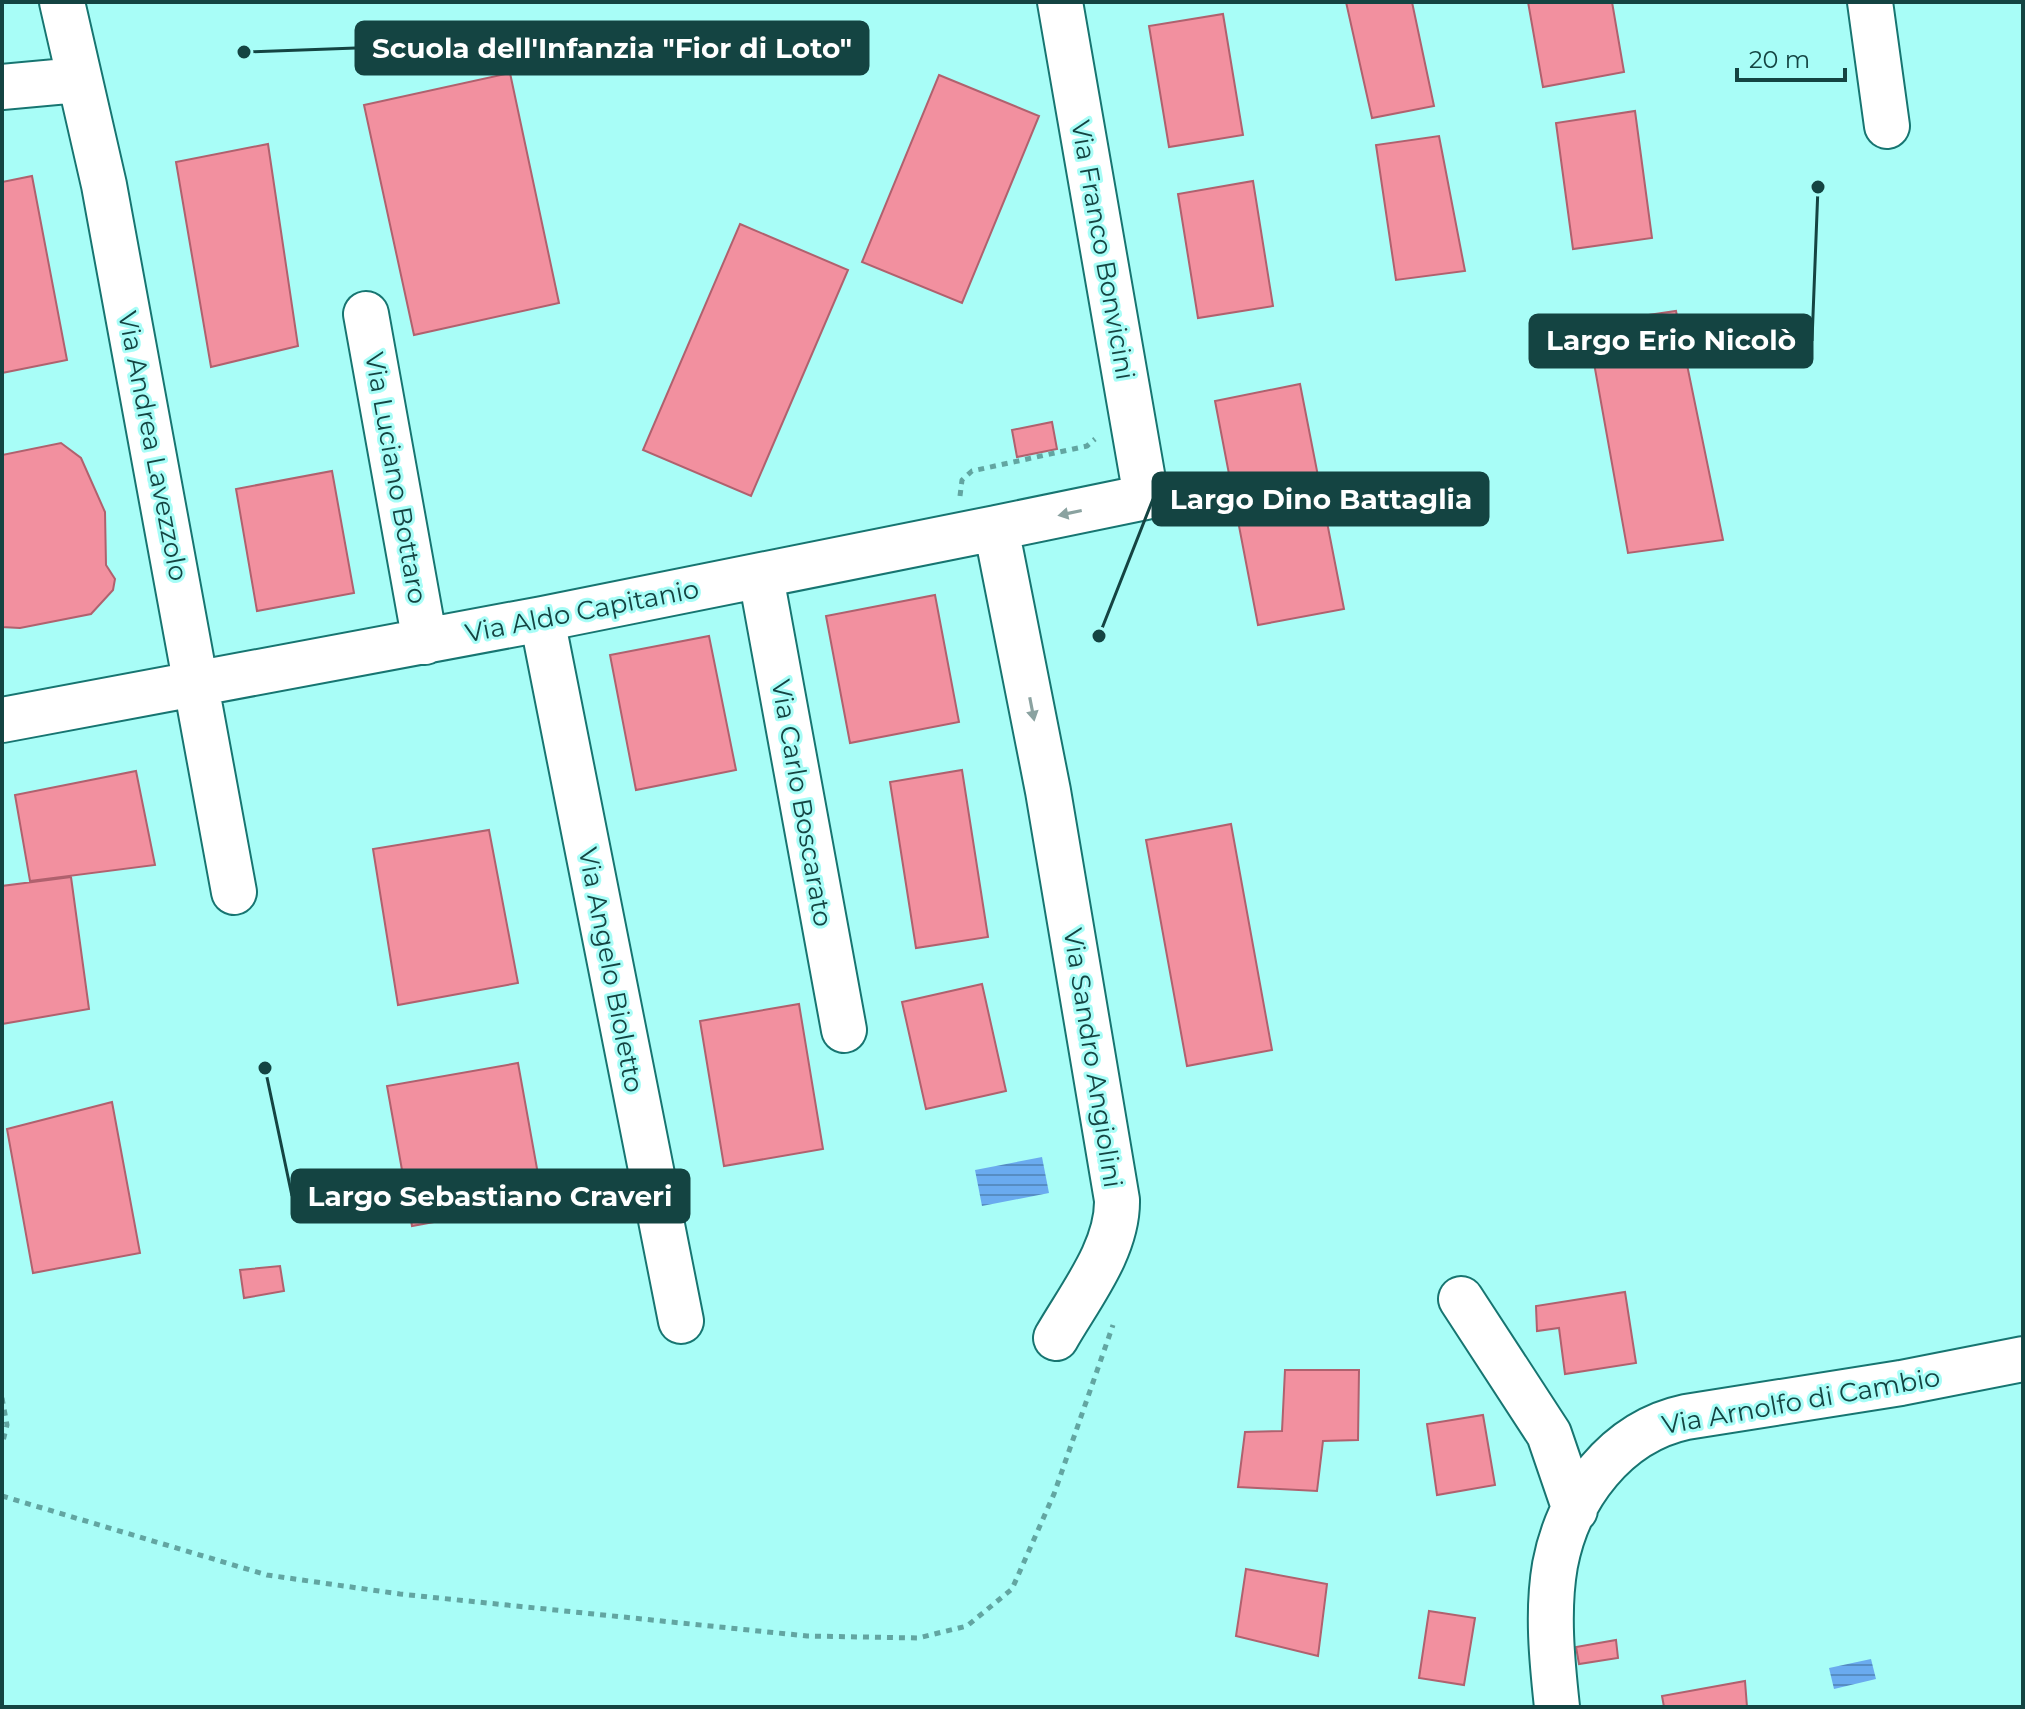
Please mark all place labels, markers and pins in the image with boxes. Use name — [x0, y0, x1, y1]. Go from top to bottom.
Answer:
callout: Scuola dell'Infanzia "Fior di Loto" — [356, 22, 868, 74]
callout: Largo Erio Nicolò — [1530, 315, 1812, 367]
callout: Largo Dino Battaglia — [1153, 473, 1488, 525]
callout: Largo Sebastiano Craveri — [292, 1170, 689, 1222]

